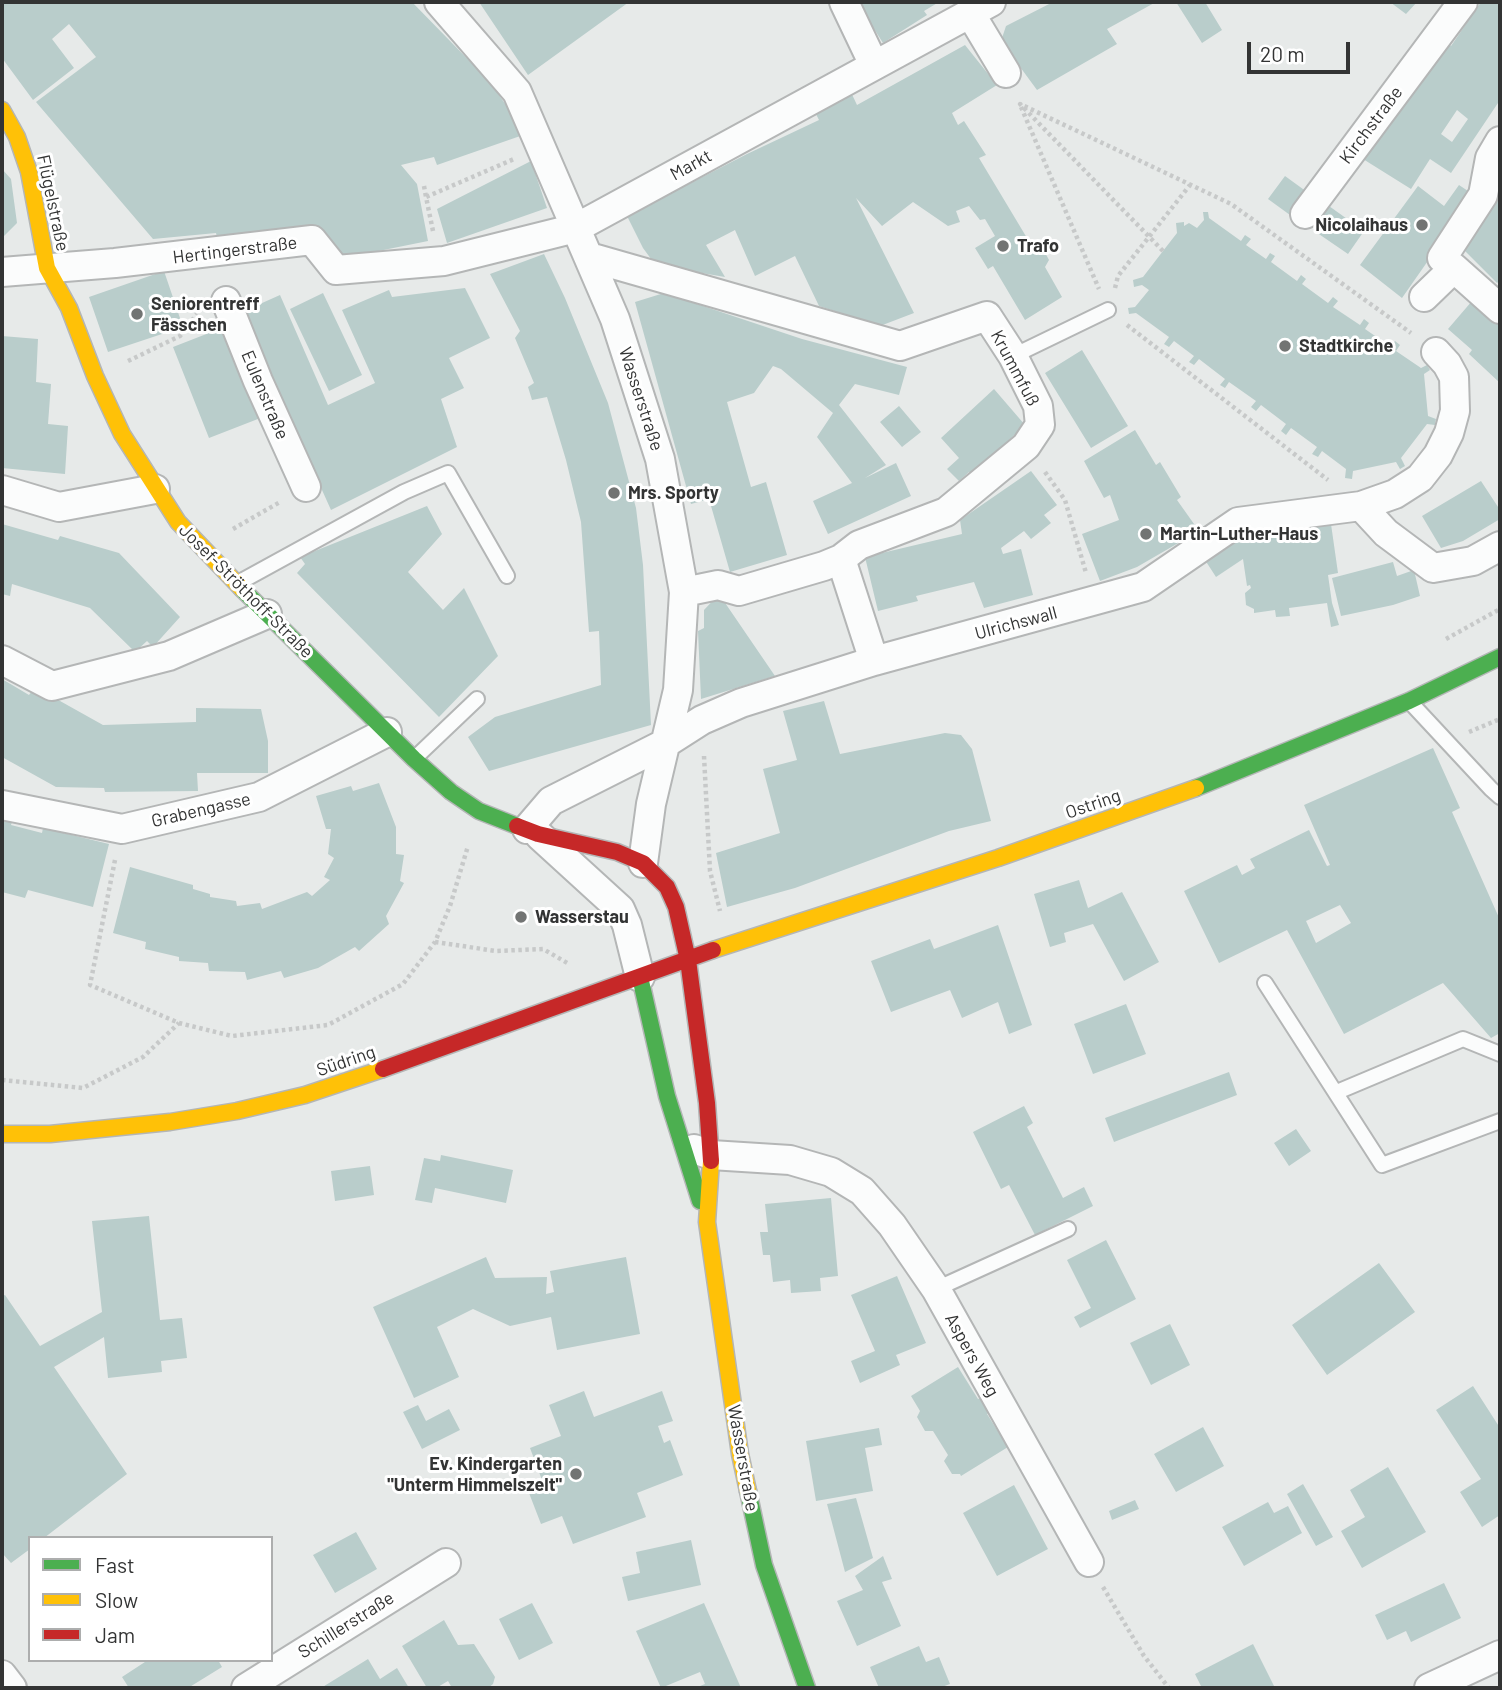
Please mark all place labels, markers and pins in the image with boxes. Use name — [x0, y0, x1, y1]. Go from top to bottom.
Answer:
place label: Nicolaihaus — [1315, 214, 1408, 236]
marker: Nicolaihaus — [1414, 217, 1430, 233]
place label: Trafo — [1017, 235, 1059, 257]
marker: Trafo — [995, 238, 1011, 254]
place label: Seniorentreff Fässchen — [151, 293, 259, 336]
marker: Seniorentreff Fässchen — [129, 306, 145, 322]
place label: Stadtkirche — [1299, 335, 1393, 357]
marker: Stadtkirche — [1277, 338, 1293, 354]
place label: Mrs. Sporty — [628, 482, 719, 504]
marker: Mrs. Sporty — [606, 485, 622, 501]
place label: Martin-Luther-Haus — [1160, 523, 1318, 545]
marker: Martin-Luther-Haus — [1138, 526, 1154, 542]
place label: Wasserstau — [535, 906, 629, 928]
marker: Wasserstau — [513, 909, 529, 925]
place label: Ev. Kindergarten "Unterm Himmelszelt" — [387, 1453, 562, 1496]
marker: Ev. Kindergarten "Unterm Himmelszelt" — [568, 1466, 584, 1482]

